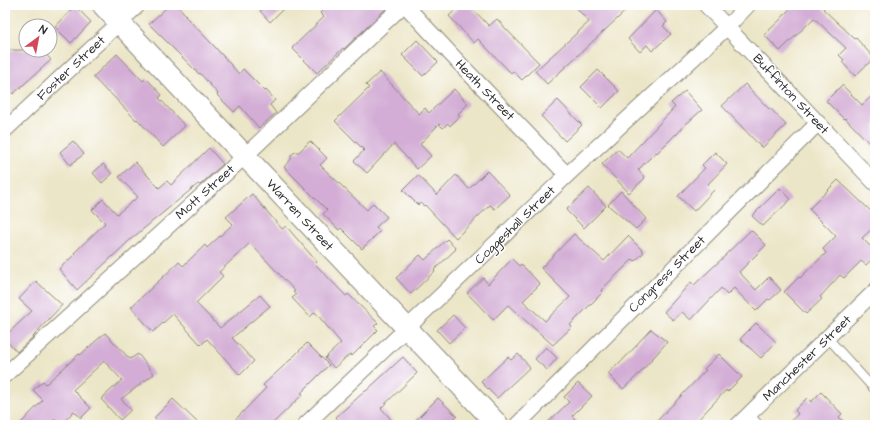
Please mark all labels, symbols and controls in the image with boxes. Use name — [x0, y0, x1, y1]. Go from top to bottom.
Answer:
north arrow — [18, 18, 58, 58]
text: N — [36, 22, 50, 38]
street label: Foster Street — [33, 31, 110, 104]
street label: Buffinton Street — [749, 50, 834, 139]
street label: Heath Street — [451, 56, 519, 125]
street label: Mott Street — [172, 160, 239, 223]
street label: Warren Street — [262, 175, 338, 255]
street label: Coggeshall Street — [471, 181, 561, 269]
street label: Congress Street — [624, 231, 711, 317]
street label: Manchester Street — [759, 310, 856, 405]

